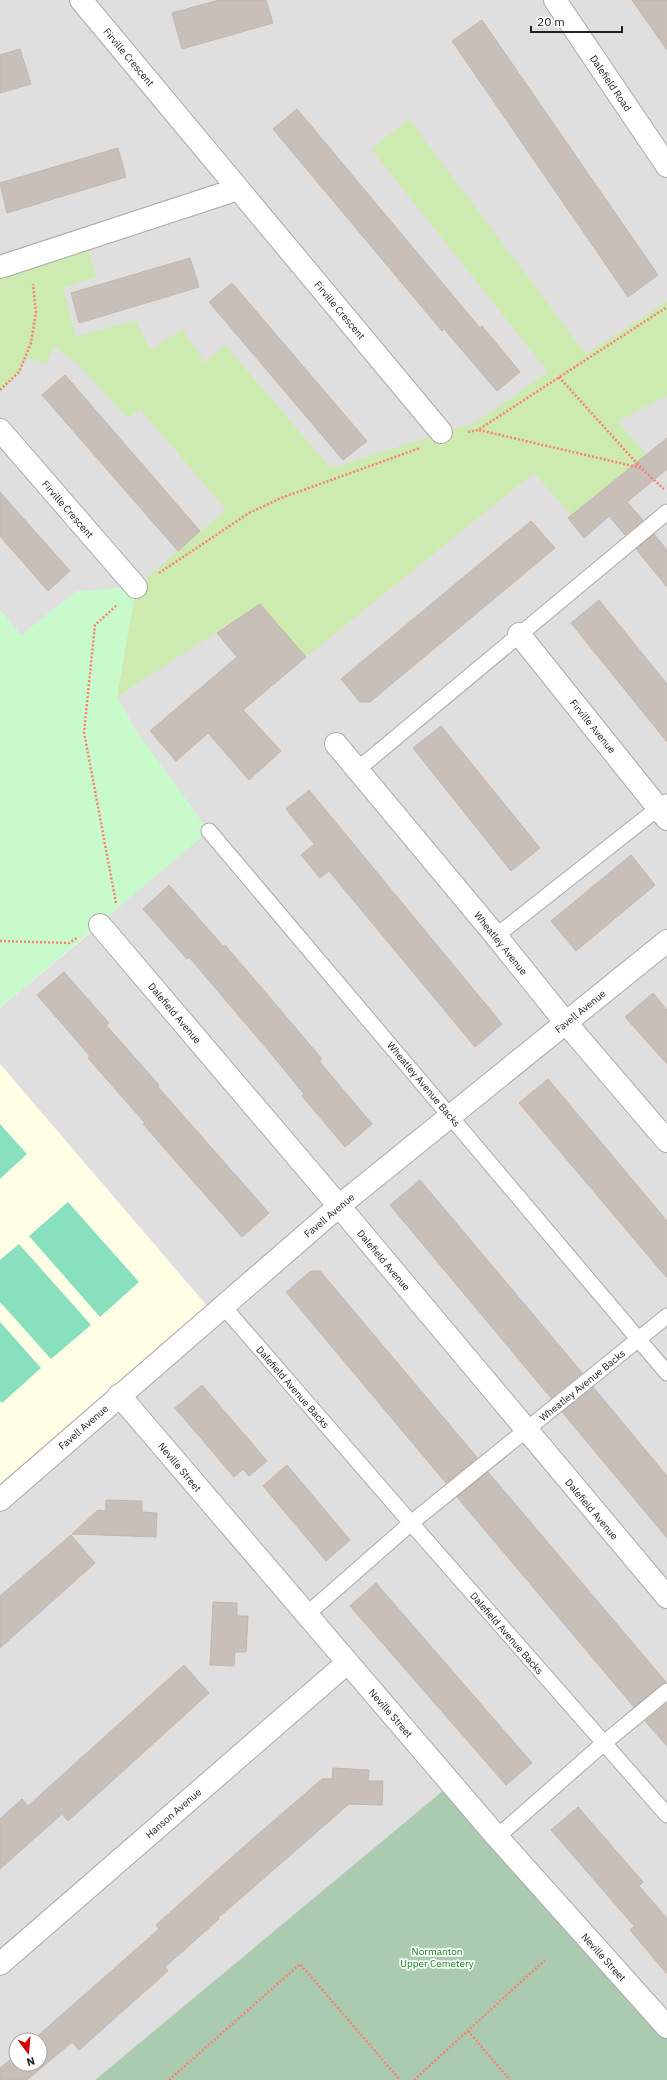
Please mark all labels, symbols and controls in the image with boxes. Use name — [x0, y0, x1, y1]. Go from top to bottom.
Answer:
scale bar — [531, 8, 622, 34]
text: 20 m — [537, 14, 565, 29]
street label: Firville Crescent — [100, 25, 157, 90]
street label: Dalefield Road — [587, 53, 634, 114]
street label: Firville Crescent — [311, 278, 368, 343]
street label: Firville Crescent — [39, 478, 97, 541]
street label: Firville Avenue — [567, 697, 619, 756]
street label: Wheatley Avenue — [471, 909, 530, 978]
street label: Dalefield Avenue — [145, 980, 204, 1047]
street label: Favell Avenue — [552, 987, 609, 1036]
street label: Wheatley Avenue Backs — [384, 1039, 463, 1130]
street label: Favell Avenue — [301, 1190, 358, 1240]
street label: Dalefield Avenue — [354, 1227, 413, 1294]
street label: Dalefield Avenue Backs — [253, 1343, 332, 1431]
street label: Wheatley Avenue Backs — [537, 1347, 628, 1424]
street label: Favell Avenue — [56, 1402, 111, 1453]
street label: Neville Street — [155, 1440, 204, 1495]
street label: Dalefield Avenue — [562, 1476, 621, 1543]
street label: Dalefield Avenue Backs — [467, 1589, 546, 1677]
street label: Neville Street — [366, 1686, 416, 1741]
street label: Hanson Avenue — [143, 1785, 204, 1841]
street label: Neville Street — [579, 1930, 629, 1985]
park label: Normanton Upper Cemetery — [400, 1945, 474, 1970]
north arrow — [8, 2032, 48, 2072]
text: N — [25, 2054, 37, 2069]

